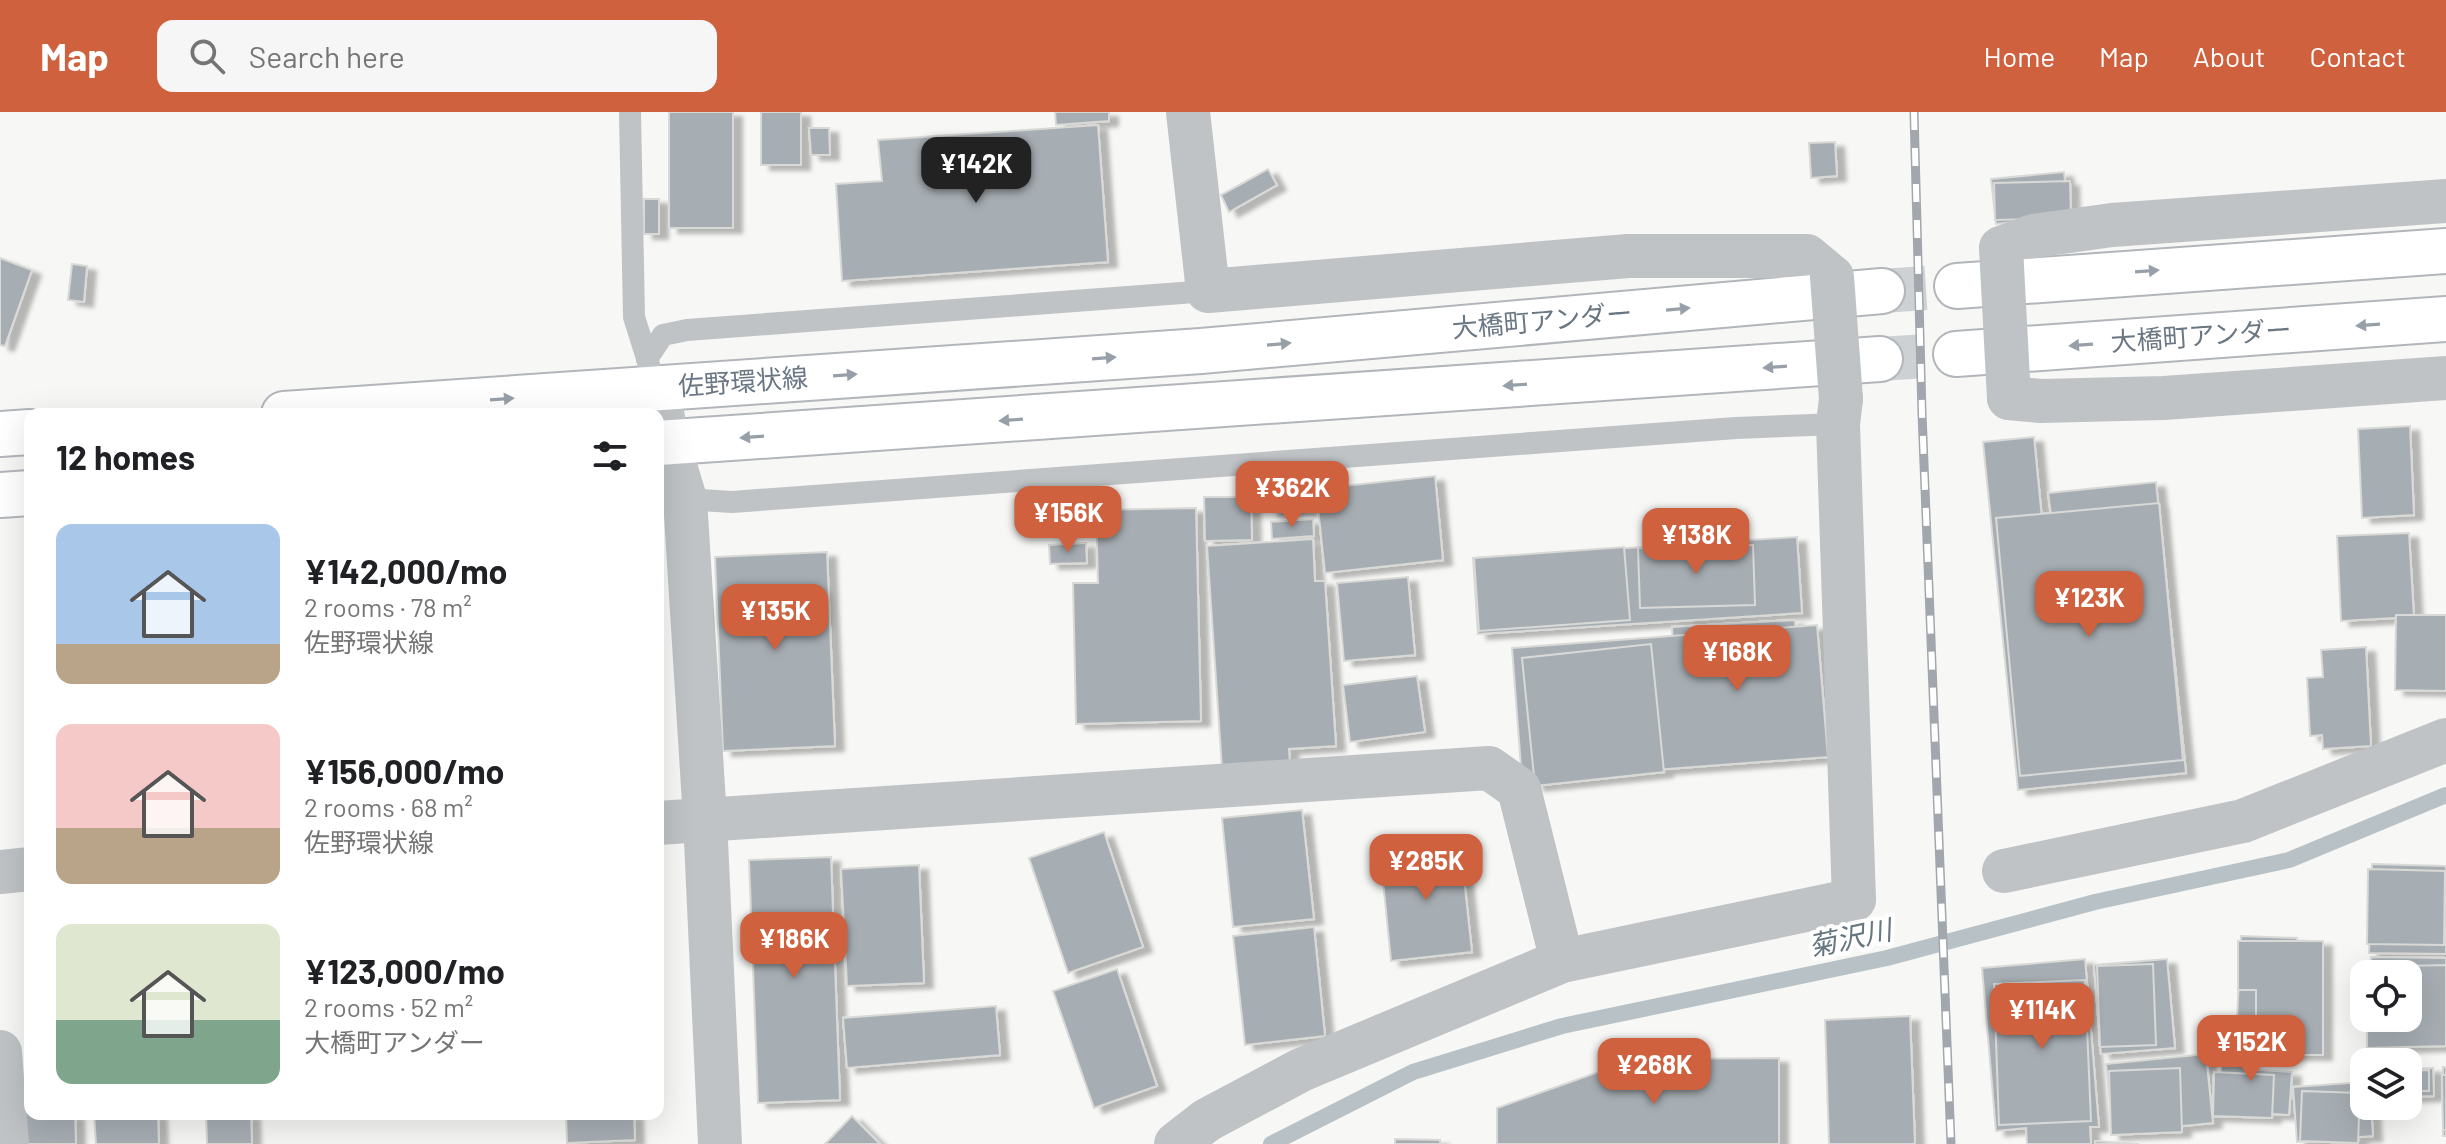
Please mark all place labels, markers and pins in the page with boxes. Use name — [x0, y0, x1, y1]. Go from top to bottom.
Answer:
pin: ¥142K — [920, 137, 1032, 205]
pin: ¥362K — [1236, 461, 1348, 529]
pin: ¥156K — [1012, 486, 1124, 554]
pin: ¥138K — [1640, 508, 1752, 576]
pin: ¥123K — [2033, 571, 2145, 639]
pin: ¥135K — [719, 584, 831, 652]
pin: ¥168K — [1681, 625, 1793, 693]
pin: ¥285K — [1370, 834, 1482, 902]
pin: ¥186K — [738, 912, 850, 980]
pin: ¥114K — [1986, 983, 2098, 1051]
pin: ¥152K — [2195, 1015, 2307, 1083]
pin: ¥268K — [1598, 1038, 1710, 1106]

